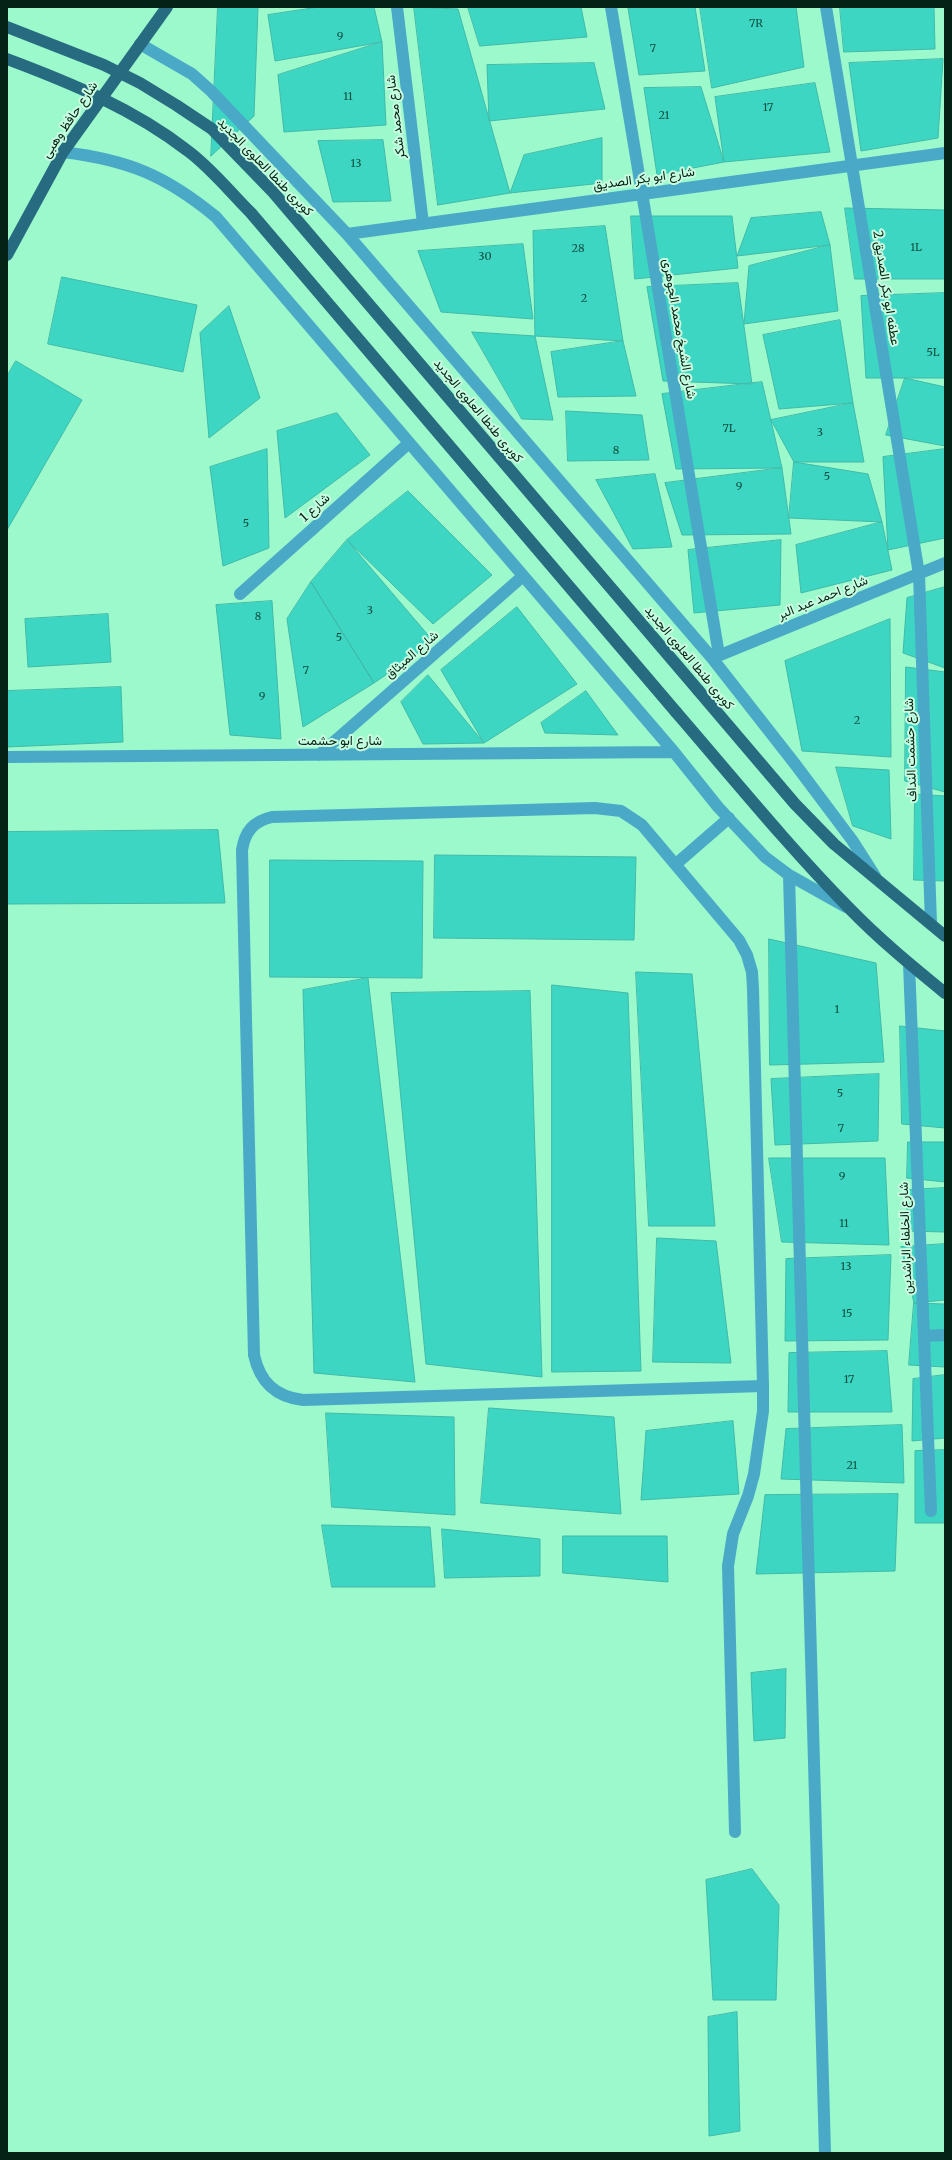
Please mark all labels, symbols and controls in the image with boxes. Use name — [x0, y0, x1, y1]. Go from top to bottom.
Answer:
house number: 7R — [749, 17, 763, 31]
house number: 9 — [337, 30, 343, 44]
house number: 7 — [650, 42, 656, 56]
street label: شارع محمد شكر — [383, 74, 409, 160]
street label: شارع حافظ وهبى — [39, 79, 101, 161]
house number: 11 — [343, 90, 353, 104]
house number: 17 — [763, 101, 773, 115]
house number: 21 — [658, 109, 670, 123]
street label: كوبرى طنطا العلوى الجديد — [214, 115, 316, 219]
house number: 13 — [351, 157, 361, 171]
street label: شارع ابو بكر الصديق — [592, 164, 696, 194]
street label: عطفه ابو بكر الصديق 2 — [869, 230, 903, 346]
house number: 1L — [910, 241, 922, 255]
house number: 28 — [572, 242, 584, 256]
house number: 30 — [478, 250, 492, 264]
street label: شارع الشيخ محمد الجوهرى — [659, 258, 699, 400]
house number: 2 — [581, 292, 587, 306]
house number: 5L — [926, 346, 940, 360]
street label: كوبرى طنطا العلوى الجديد — [430, 356, 526, 466]
house number: 7L — [722, 422, 736, 436]
house number: 3 — [817, 426, 823, 440]
house number: 8 — [613, 444, 619, 458]
house number: 5 — [824, 470, 830, 484]
house number: 9 — [736, 480, 742, 494]
street label: شارع 1 — [297, 490, 333, 526]
house number: 5 — [243, 517, 249, 531]
street label: شارع احمد عبد البر — [776, 573, 870, 623]
street label: كوبرى طنطا العلوى الجديد — [641, 603, 737, 713]
house number: 3 — [367, 604, 373, 618]
house number: 8 — [255, 610, 261, 624]
street label: شارع الميثاق — [382, 628, 442, 682]
house number: 5 — [336, 631, 342, 645]
house number: 7 — [303, 664, 309, 678]
house number: 9 — [259, 690, 265, 704]
street label: شارع حشمت النداف — [901, 698, 921, 802]
house number: 2 — [854, 714, 860, 728]
street label: شارع ابو حشمت — [298, 733, 382, 749]
house number: 1 — [835, 1003, 839, 1017]
house number: 5 — [837, 1087, 843, 1101]
house number: 7 — [838, 1122, 844, 1136]
house number: 9 — [839, 1170, 845, 1184]
street label: شارع الخلفاء الراشدين — [896, 1182, 916, 1294]
house number: 11 — [839, 1217, 849, 1231]
house number: 13 — [841, 1260, 851, 1274]
house number: 15 — [841, 1307, 853, 1321]
house number: 17 — [844, 1373, 854, 1387]
house number: 21 — [846, 1459, 858, 1473]

